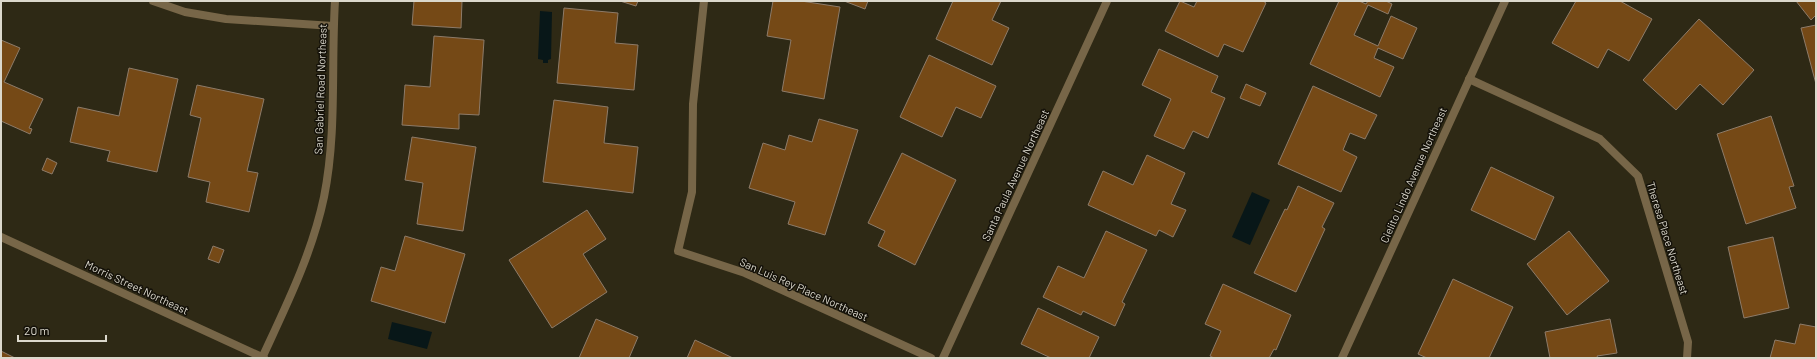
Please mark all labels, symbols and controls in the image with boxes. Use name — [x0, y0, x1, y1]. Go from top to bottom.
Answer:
street label: San Gabriel Road Northeast — [311, 24, 329, 154]
street label: Cielito Lindo Avenue Northeast — [1377, 105, 1449, 245]
street label: Santa Paula Avenue Northeast — [979, 107, 1051, 243]
street label: Theresa Place Northeast — [1645, 180, 1691, 296]
street label: San Luis Rey Place Northeast — [738, 255, 870, 323]
street label: Morris Street Northeast — [83, 257, 191, 317]
scale bar — [18, 317, 106, 343]
text: 20 m — [24, 323, 50, 337]

